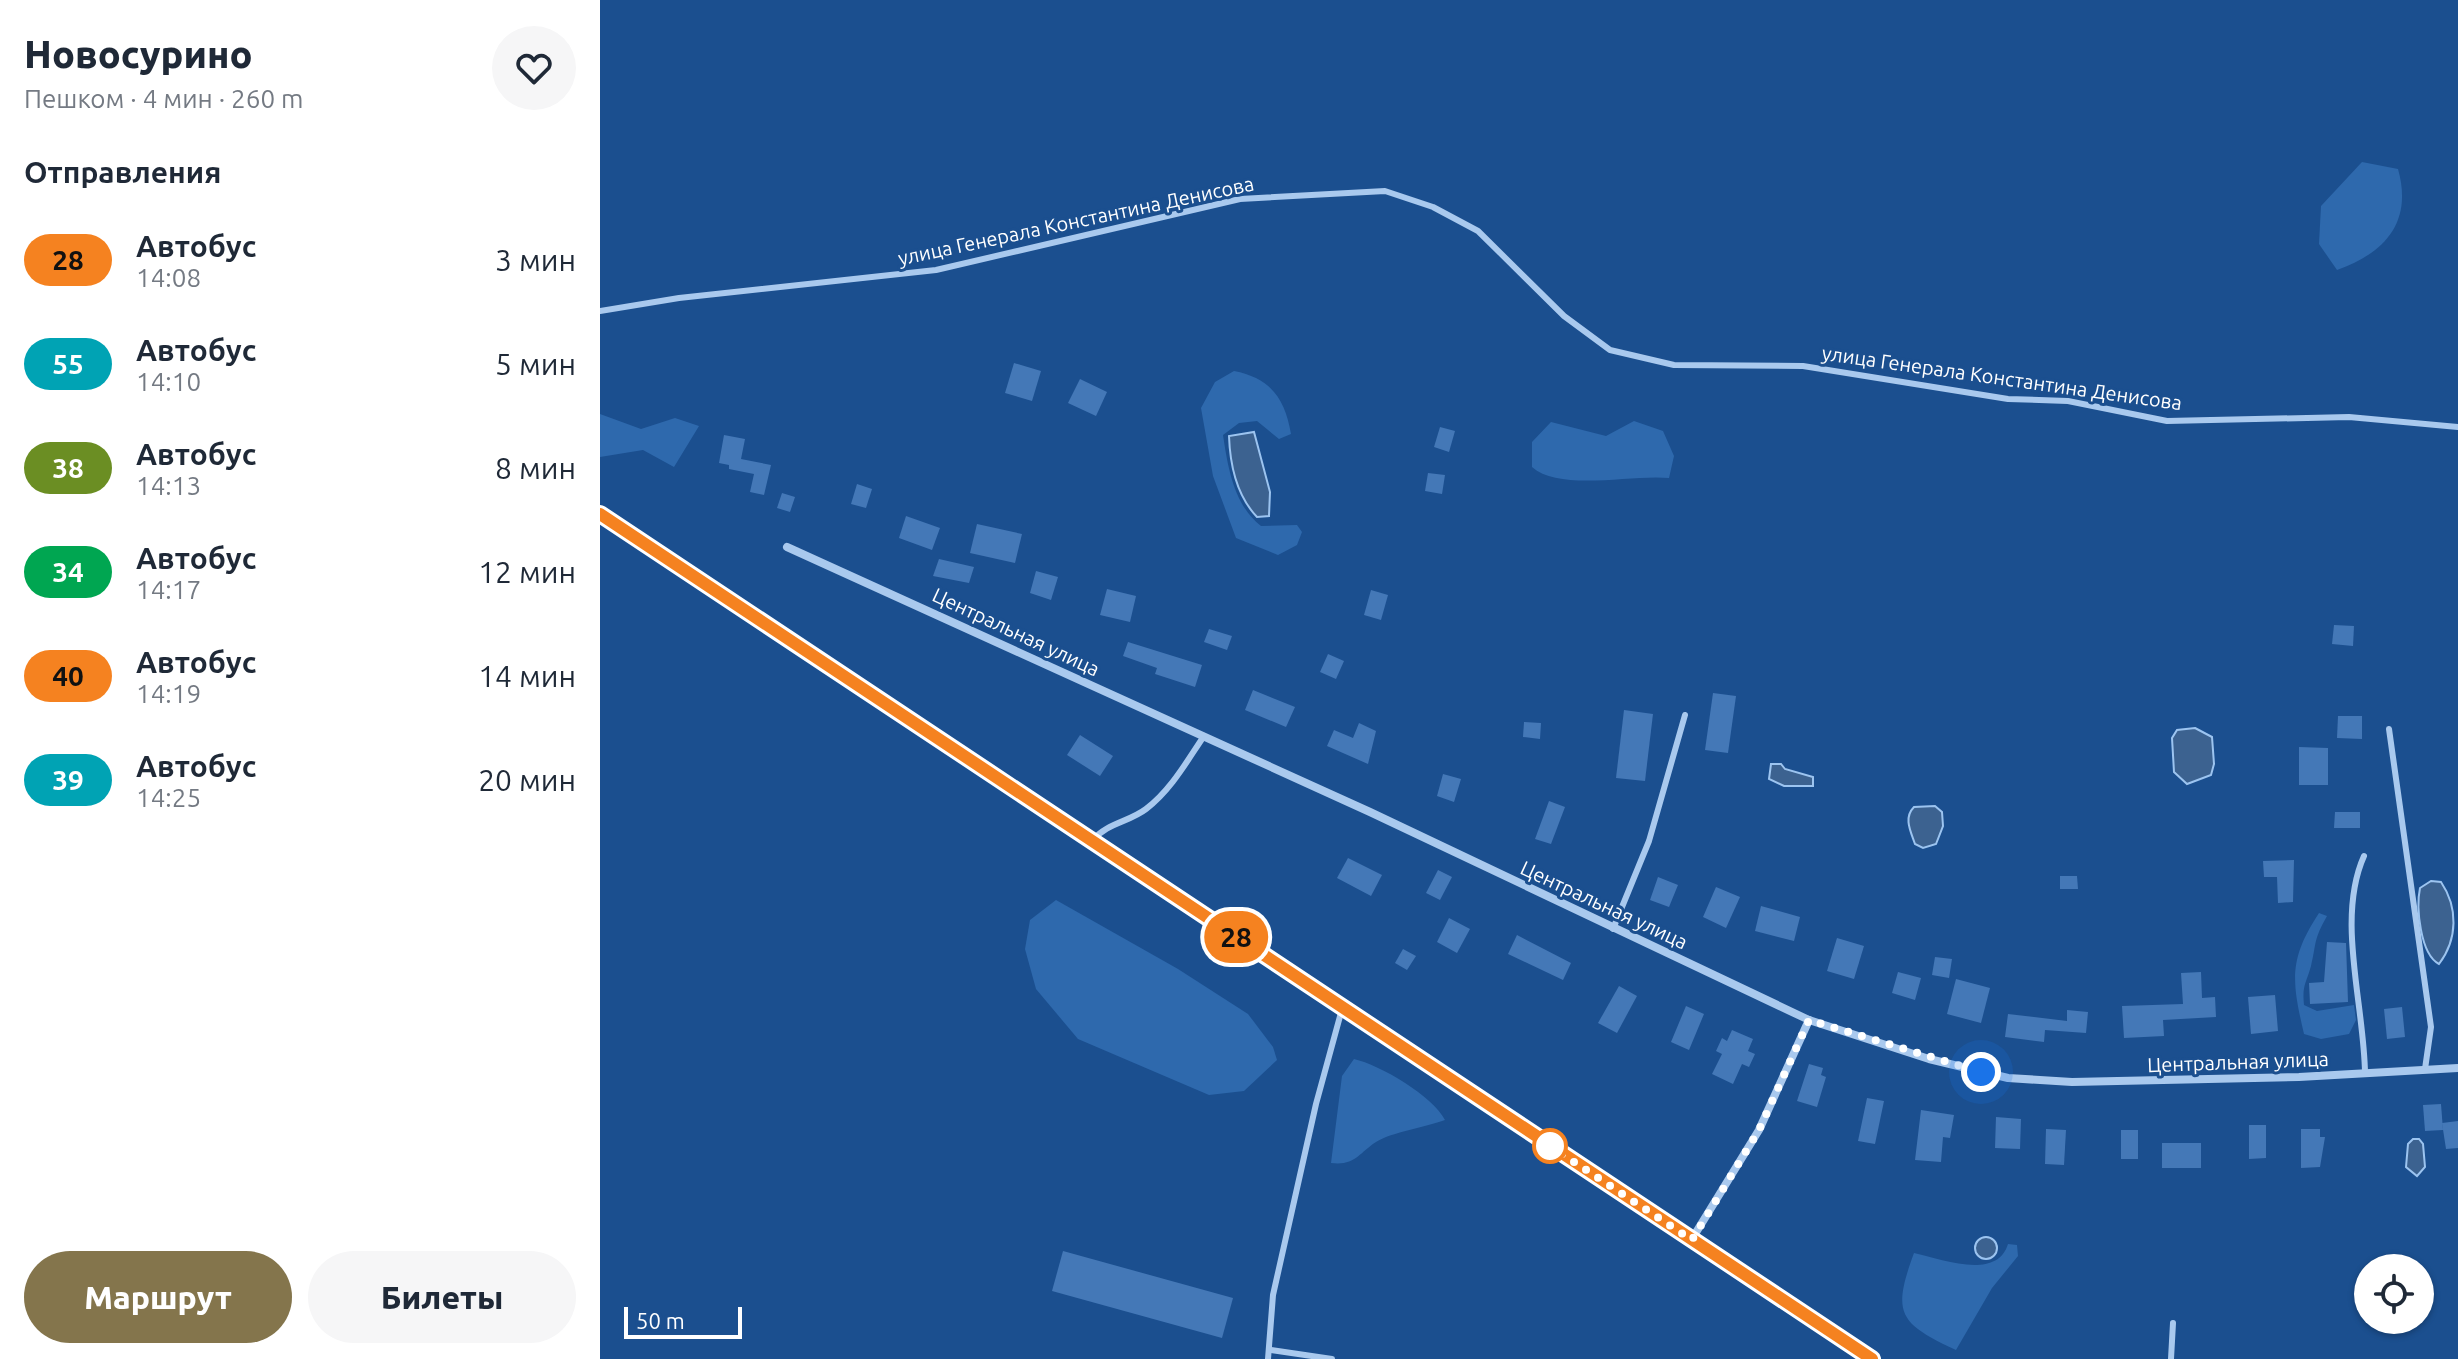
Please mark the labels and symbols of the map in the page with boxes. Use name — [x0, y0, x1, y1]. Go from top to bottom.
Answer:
street label: улица Генерала Константина Денисова — [896, 171, 1256, 270]
street label: улица Генерала Константина Денисова — [1821, 341, 2184, 414]
street label: Центральная улица — [929, 583, 1103, 680]
street label: Центральная улица — [1517, 856, 1691, 953]
line badge: 28 — [1200, 911, 1272, 963]
street label: Центральная улица — [2147, 1047, 2329, 1076]
your location — [1961, 1052, 2001, 1092]
unlabelled marker — [1533, 1129, 1567, 1163]
scale bar — [624, 1303, 742, 1339]

